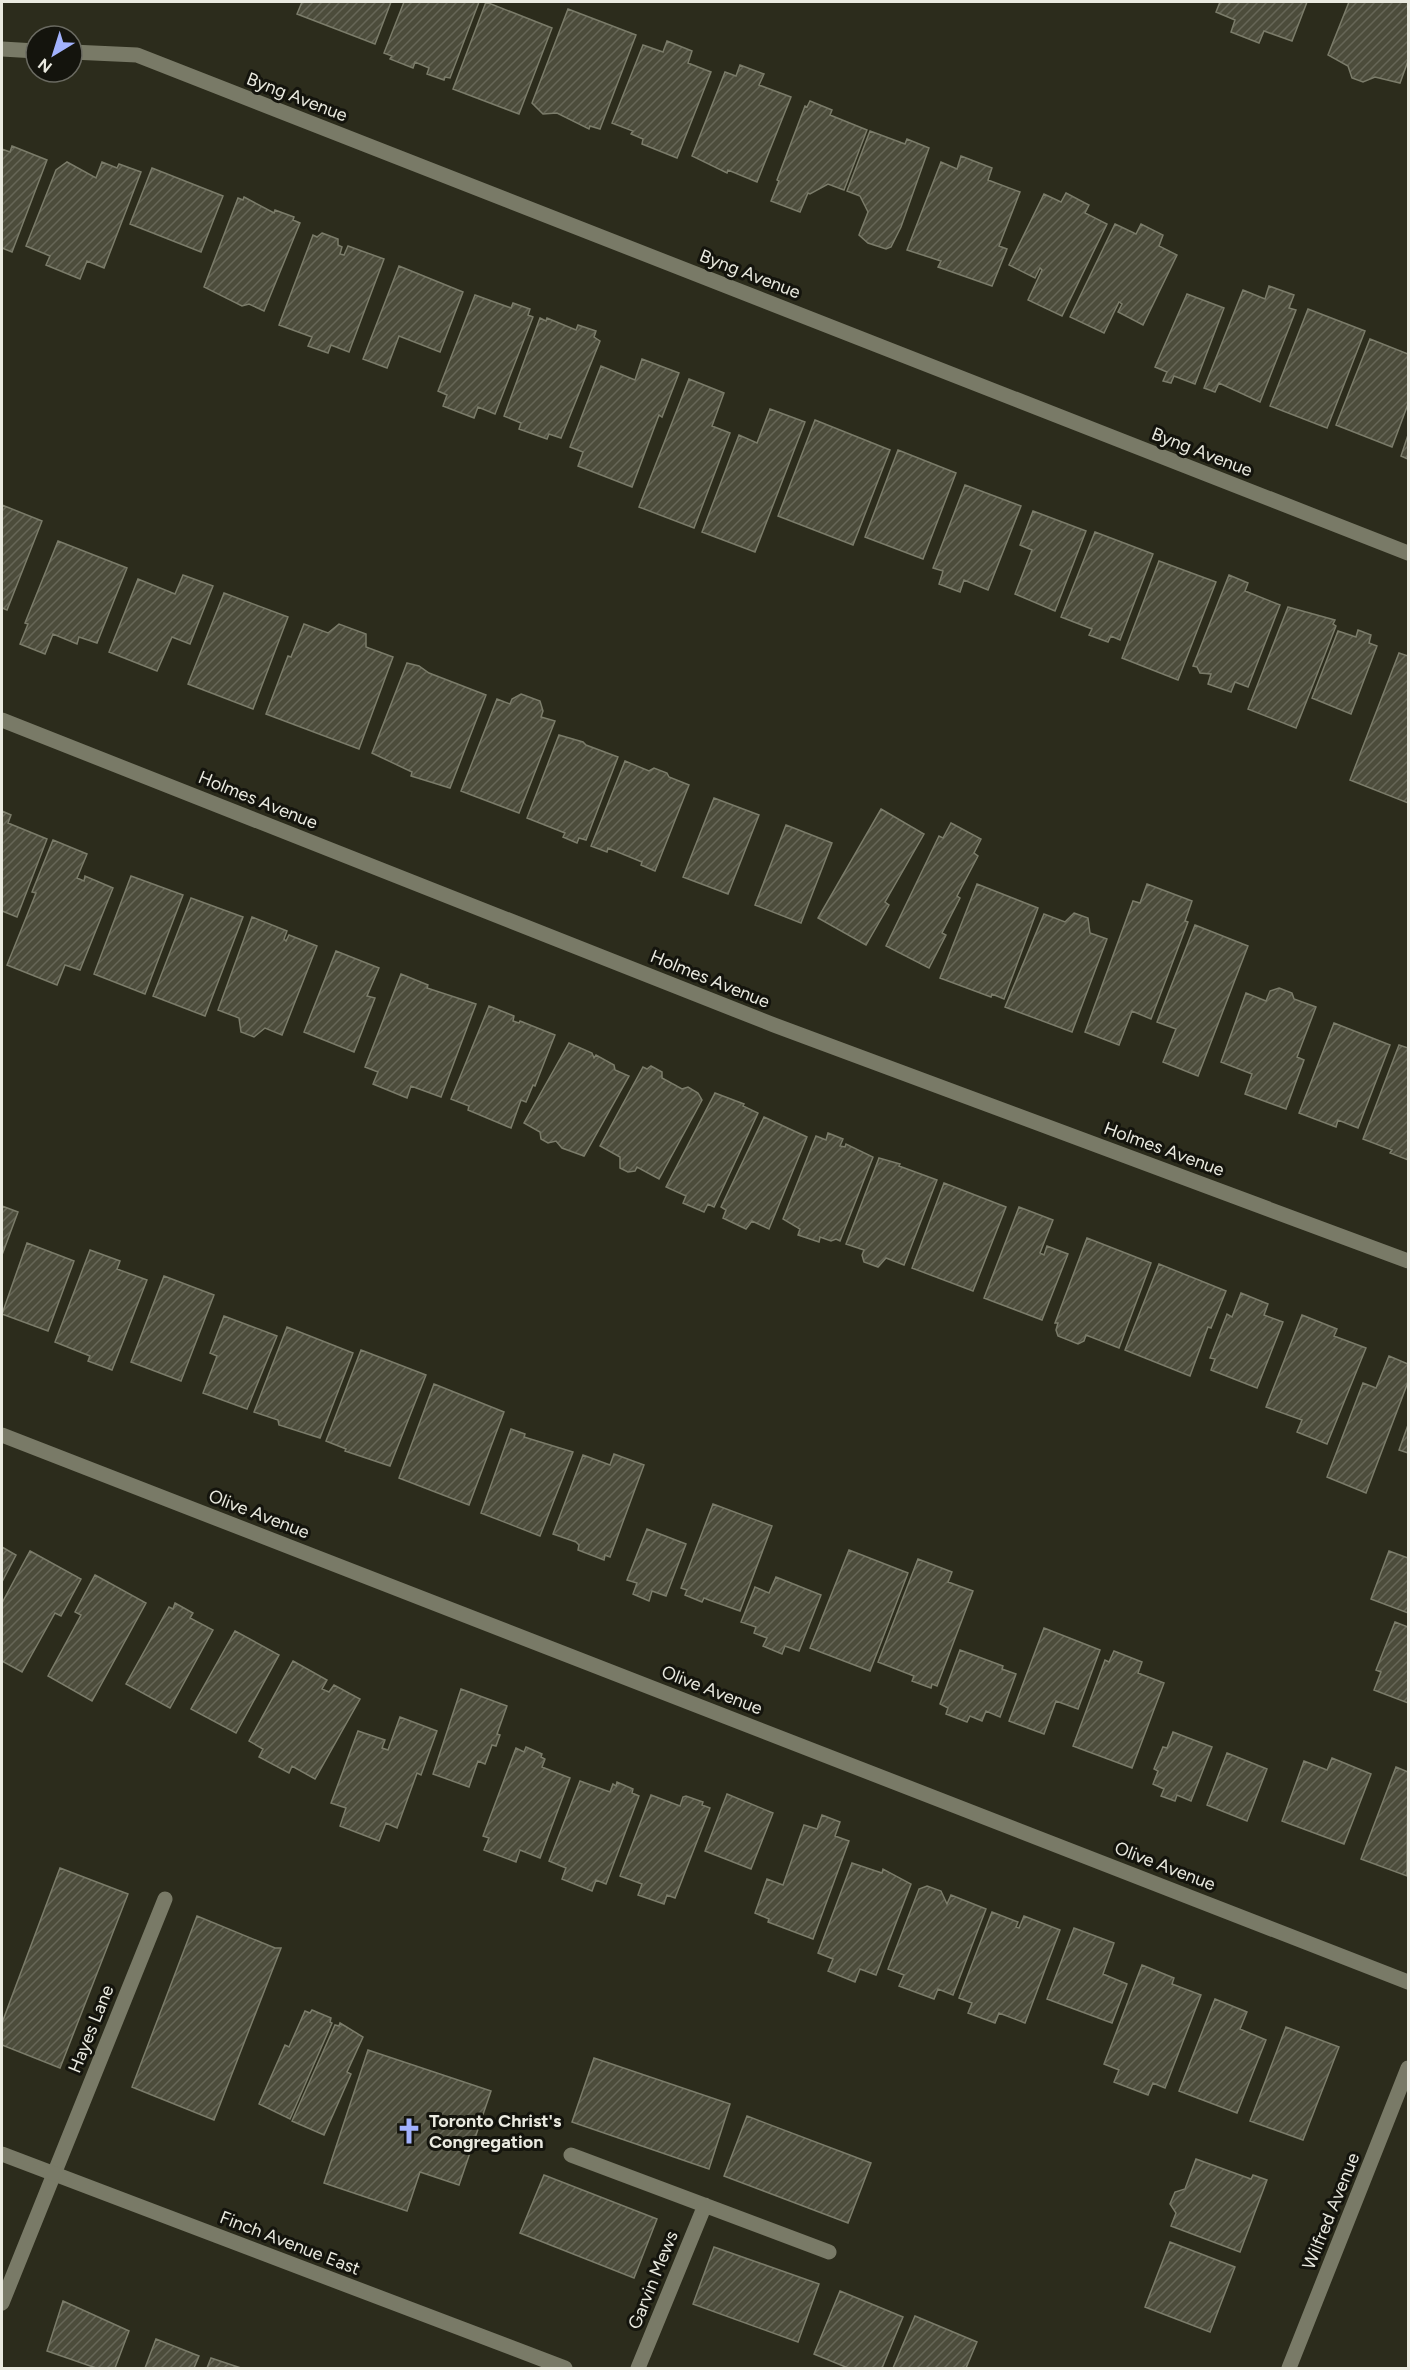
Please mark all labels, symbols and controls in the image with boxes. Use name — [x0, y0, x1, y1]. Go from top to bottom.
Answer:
north arrow — [24, 24, 84, 84]
text: N — [34, 54, 56, 77]
street label: Byng Avenue — [243, 68, 351, 126]
street label: Byng Avenue — [696, 245, 804, 303]
street label: Byng Avenue — [1148, 423, 1256, 481]
street label: Holmes Avenue — [195, 766, 321, 834]
street label: Holmes Avenue — [647, 945, 773, 1013]
street label: Holmes Avenue — [1101, 1117, 1227, 1181]
street label: Olive Avenue — [205, 1485, 313, 1543]
street label: Olive Avenue — [658, 1661, 766, 1719]
street label: Olive Avenue — [1111, 1837, 1219, 1895]
street label: Hayes Lane — [63, 1982, 119, 2076]
place label: Toronto Christ's Congregation — [429, 2110, 562, 2153]
church icon: Toronto Christ's Congregation — [394, 2116, 424, 2146]
street label: Wilfred Avenue — [1298, 2149, 1364, 2273]
street label: Finch Avenue East — [217, 2206, 363, 2280]
street label: Garvin Mews — [623, 2228, 683, 2332]

